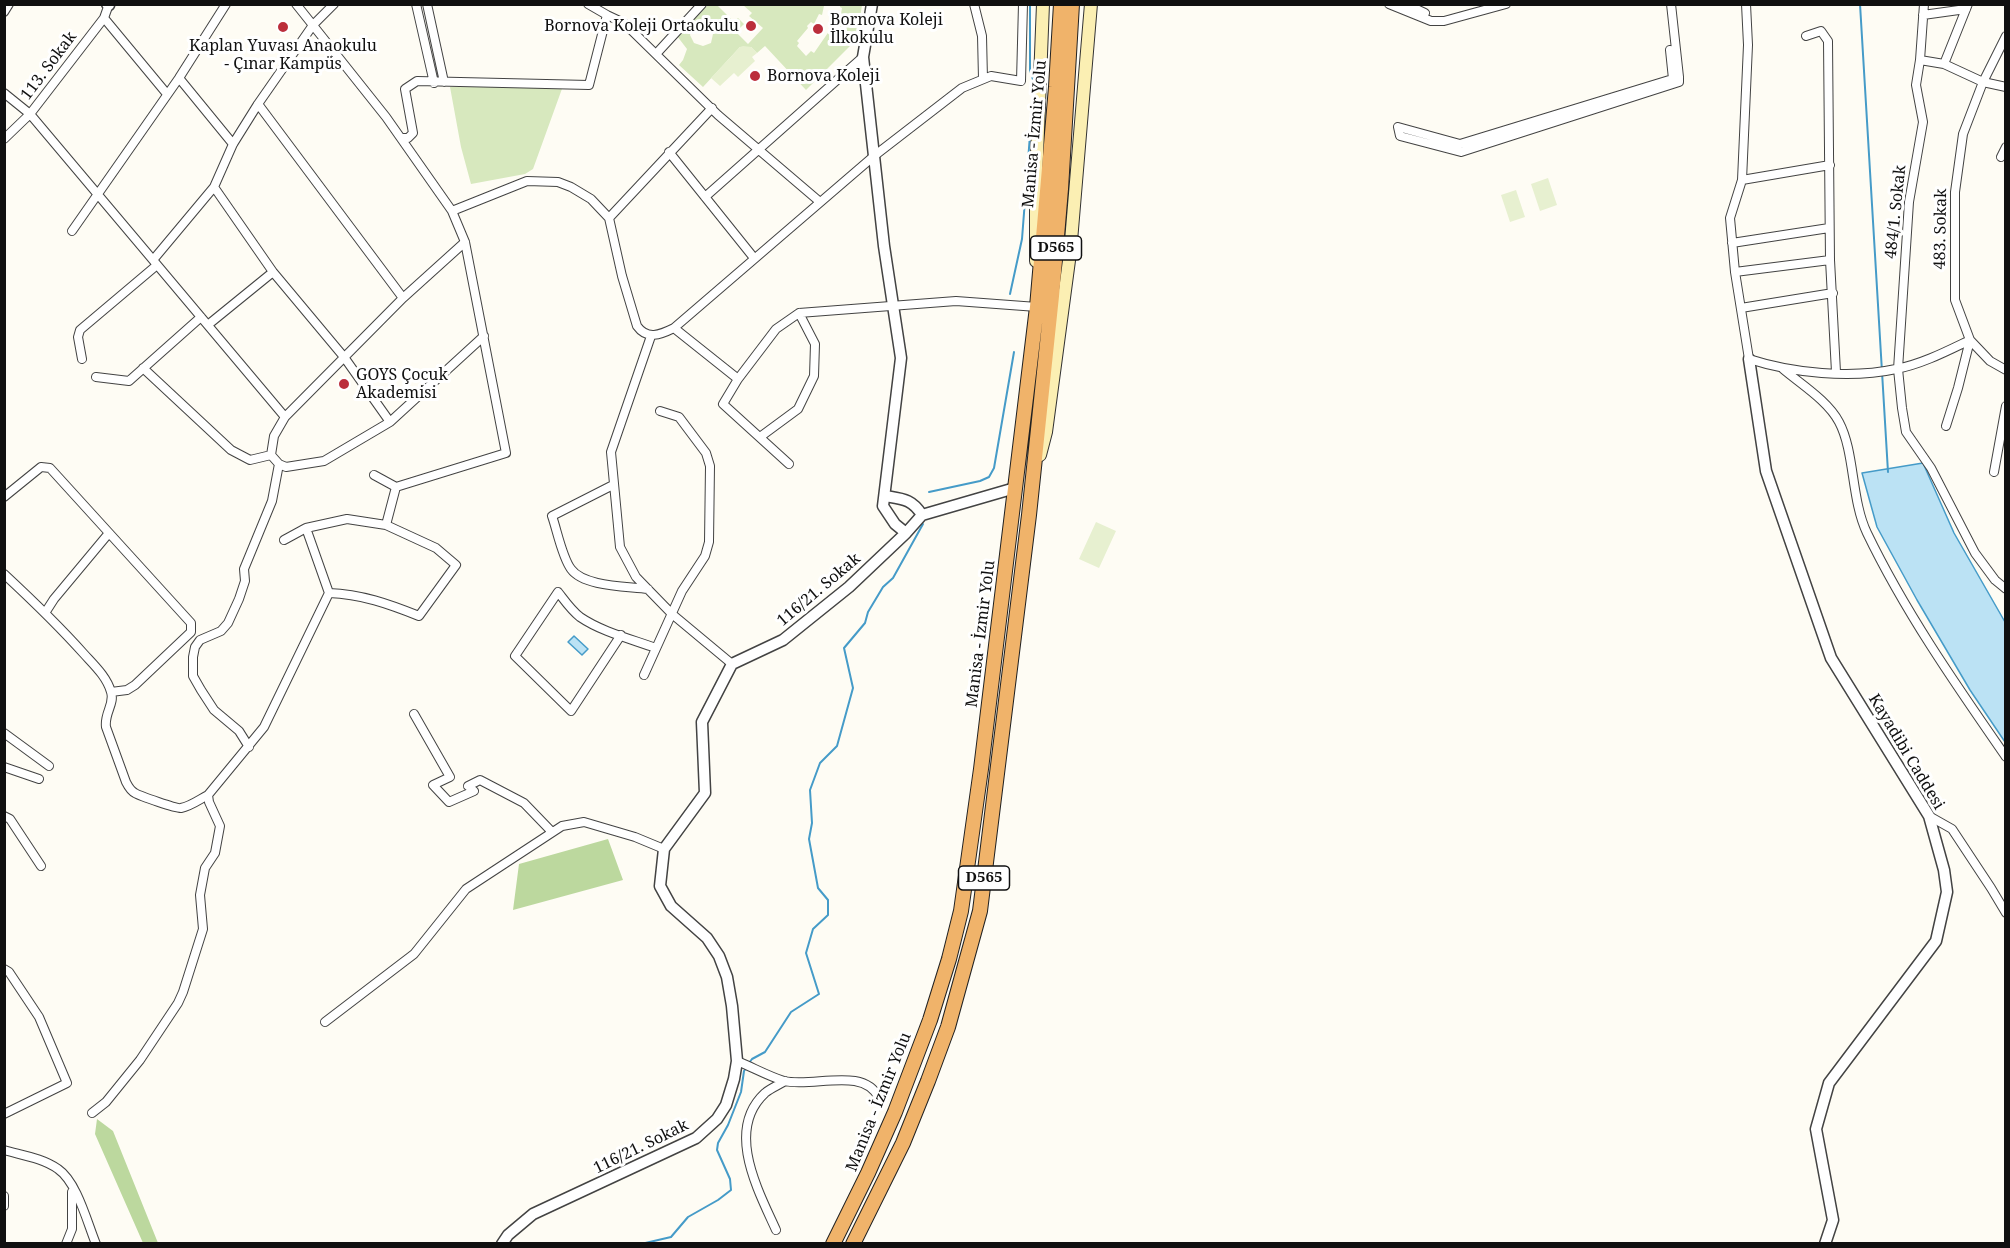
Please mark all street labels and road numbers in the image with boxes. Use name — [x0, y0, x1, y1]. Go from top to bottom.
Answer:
street label: 113. Sokak — [17, 28, 81, 104]
street label: Manisa - İzmir Yolu — [1019, 59, 1051, 209]
street label: 484/1. Sokak — [1882, 164, 1910, 260]
street label: 483. Sokak — [1931, 189, 1951, 269]
road number: D565 — [1030, 236, 1082, 260]
street label: 116/21. Sokak — [773, 549, 865, 631]
street label: Manisa - İzmir Yolu — [962, 559, 1000, 709]
street label: Kayadibi Caddesi — [1864, 691, 1948, 813]
road number: D565 — [958, 866, 1010, 890]
street label: Manisa - İzmir Yolu — [842, 1030, 916, 1174]
street label: 116/21. Sokak — [590, 1116, 692, 1178]

